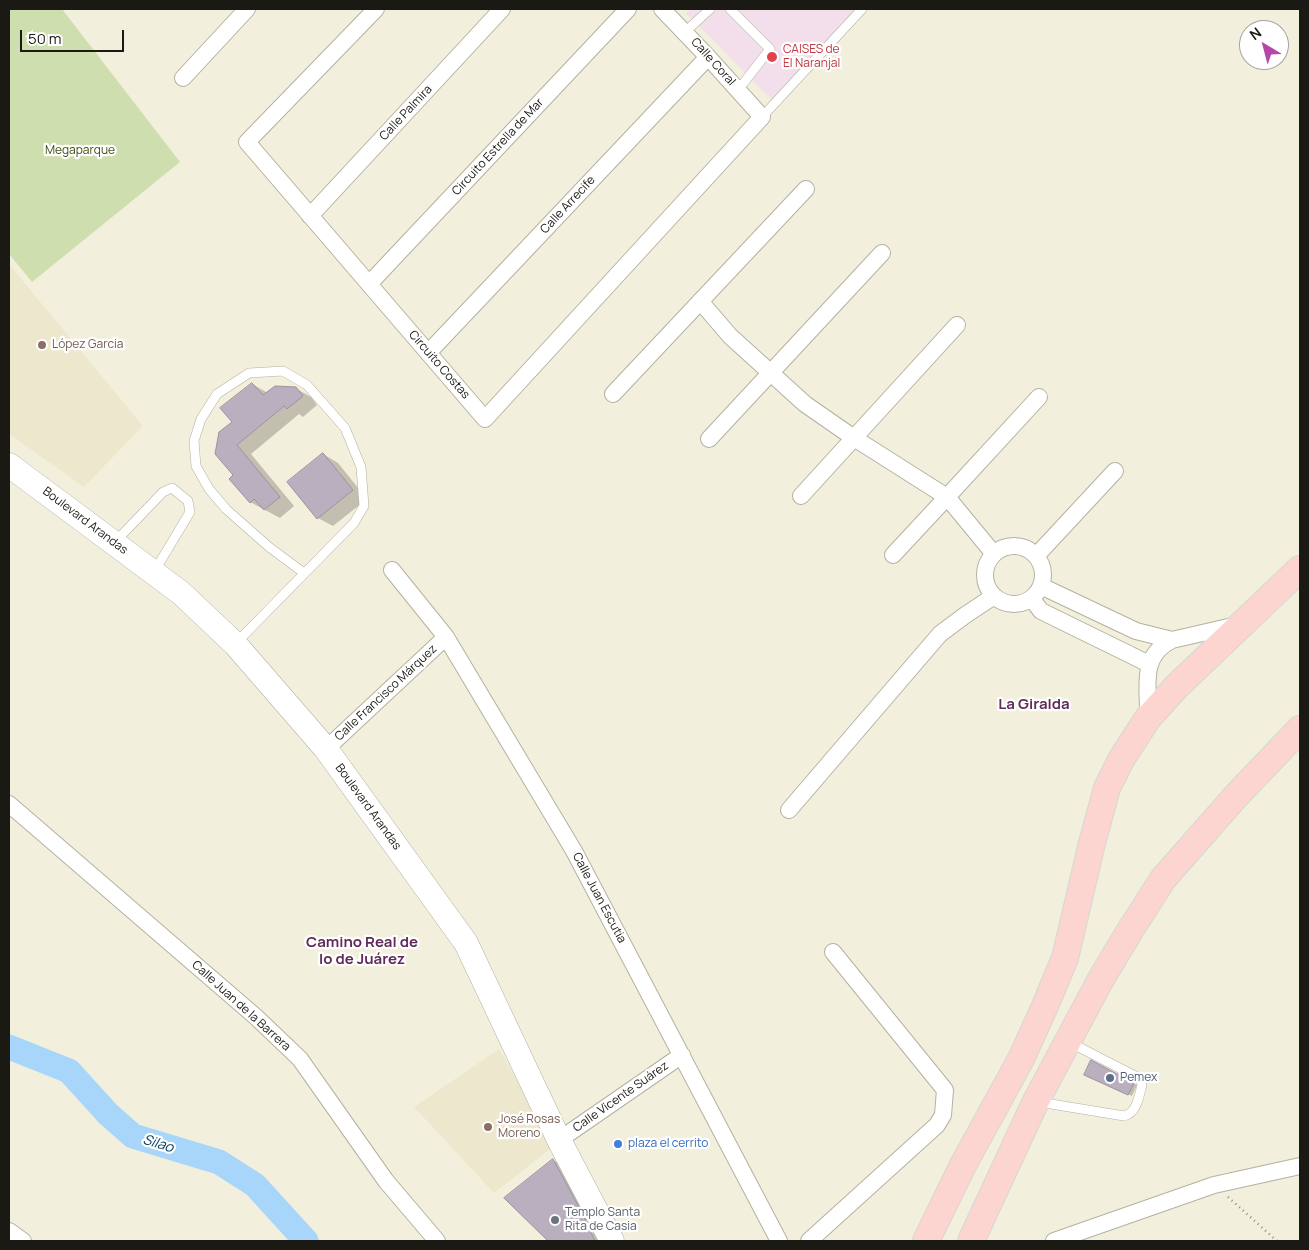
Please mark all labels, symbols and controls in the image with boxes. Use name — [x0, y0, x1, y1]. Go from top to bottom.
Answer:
scale bar — [22, 20, 126, 52]
north arrow — [1239, 20, 1289, 70]
text: N — [1246, 23, 1265, 44]
text: 50 m — [28, 28, 62, 49]
street label: Calle Coral — [688, 35, 738, 89]
place label: CAISES de El Naranjal — [783, 43, 840, 71]
marker: CAISES de El Naranjal — [765, 50, 779, 64]
street label: Calle Palmira — [377, 82, 435, 144]
street label: Circuito Estrella de Mar — [449, 95, 547, 199]
park label: Megaparque — [45, 144, 115, 158]
street label: Calle Arrecife — [538, 173, 598, 237]
street label: Circuito Costas — [405, 328, 473, 402]
place label: López Garcia — [52, 338, 123, 352]
marker: López Garcia — [36, 339, 48, 351]
street label: Boulevard Arandas — [40, 484, 130, 558]
street label: Calle Francisco Márquez — [332, 642, 440, 744]
district label: La Giralda — [998, 696, 1070, 714]
street label: Boulevard Arandas — [332, 761, 404, 853]
street label: Calle Juan Escutia — [569, 850, 629, 946]
district label: Camino Real de lo de Juárez — [306, 934, 418, 969]
street label: Calle Juan de la Barrera — [189, 958, 293, 1054]
street label: Calle Vicente Suárez — [570, 1059, 672, 1135]
place label: Pemex — [1120, 1071, 1157, 1085]
marker: Pemex — [1104, 1072, 1116, 1084]
place label: José Rosas Moreno — [498, 1113, 560, 1141]
marker: José Rosas Moreno — [482, 1121, 494, 1133]
water label: Silao — [141, 1131, 175, 1157]
place label: plaza el cerrito — [628, 1137, 708, 1151]
marker: plaza el cerrito — [612, 1138, 624, 1150]
place label: Templo Santa Rita de Casia — [565, 1206, 640, 1234]
marker: Templo Santa Rita de Casia — [549, 1214, 561, 1226]

